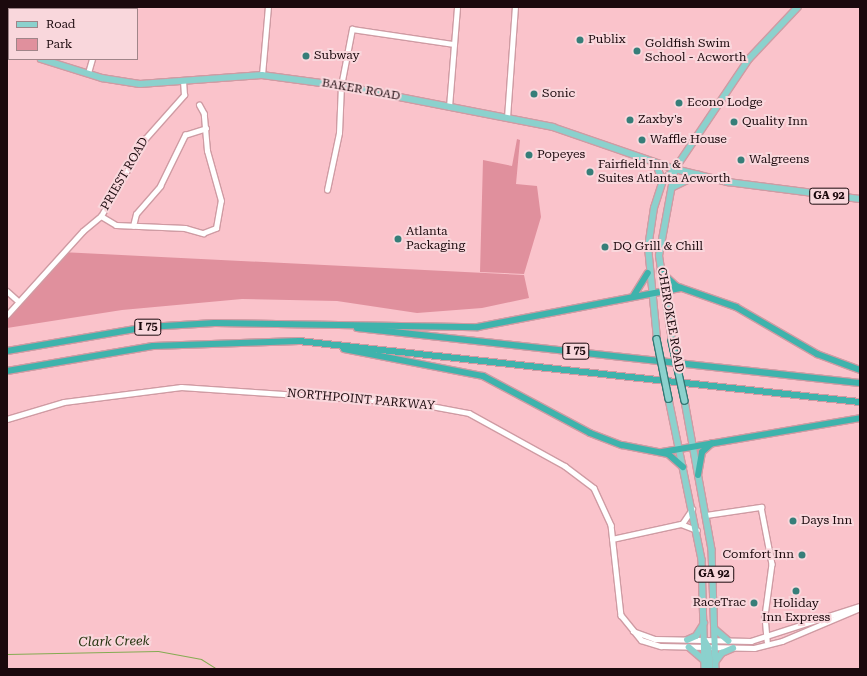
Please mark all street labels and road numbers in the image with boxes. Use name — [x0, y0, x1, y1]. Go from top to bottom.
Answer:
street label: BAKER ROAD — [321, 76, 401, 104]
street label: PRIEST ROAD — [98, 135, 152, 213]
road number: GA 92 — [809, 187, 849, 205]
street label: CHEROKEE ROAD — [654, 266, 686, 374]
road number: I 75 — [134, 318, 162, 336]
road number: I 75 — [562, 342, 590, 360]
street label: NORTHPOINT PARKWAY — [287, 386, 435, 414]
road number: GA 92 — [694, 565, 734, 583]

